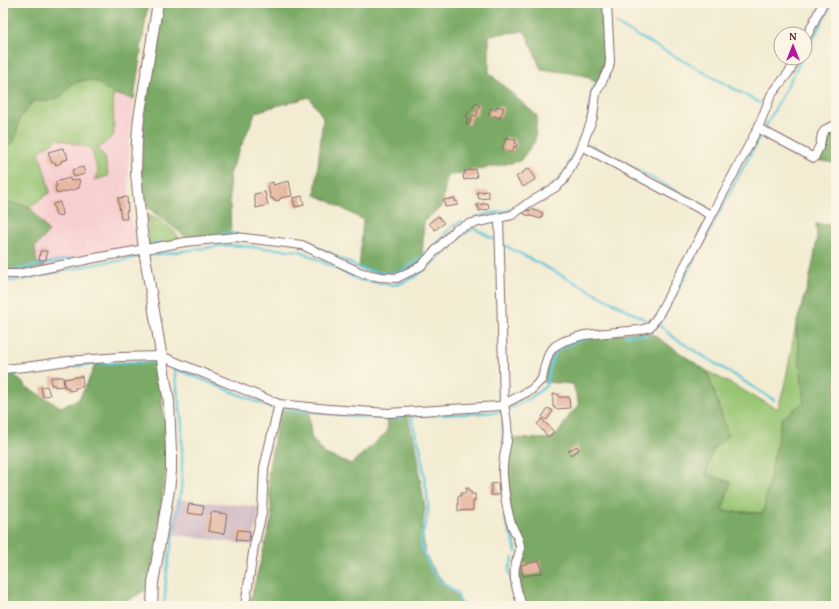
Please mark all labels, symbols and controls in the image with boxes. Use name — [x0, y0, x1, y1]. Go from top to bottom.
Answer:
north arrow — [773, 26, 813, 66]
text: N — [789, 28, 797, 44]

